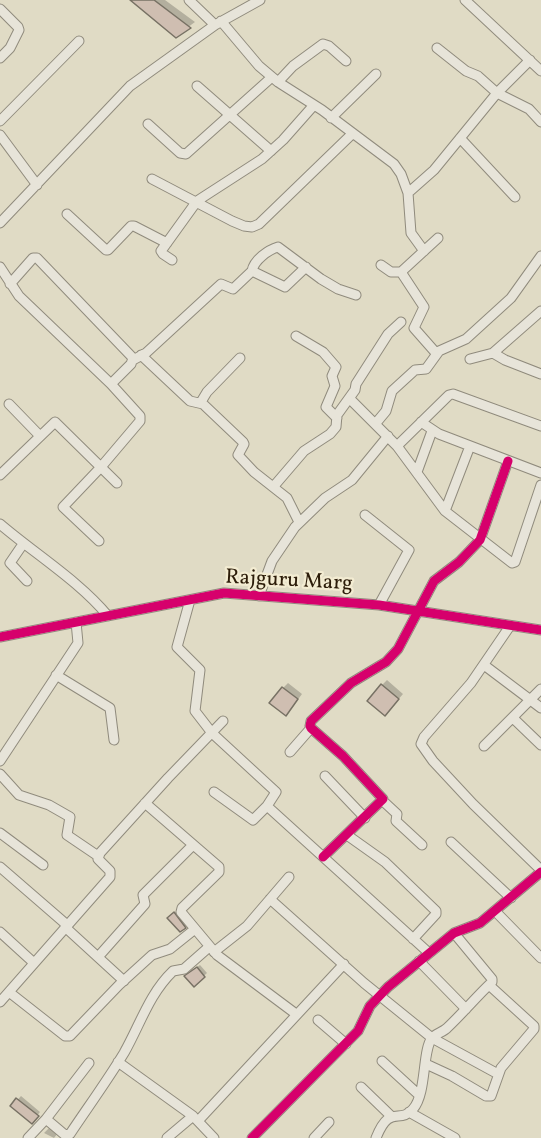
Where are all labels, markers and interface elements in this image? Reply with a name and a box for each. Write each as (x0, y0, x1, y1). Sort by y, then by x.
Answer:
street label: Rajguru Marg (225, 566, 353, 598)

